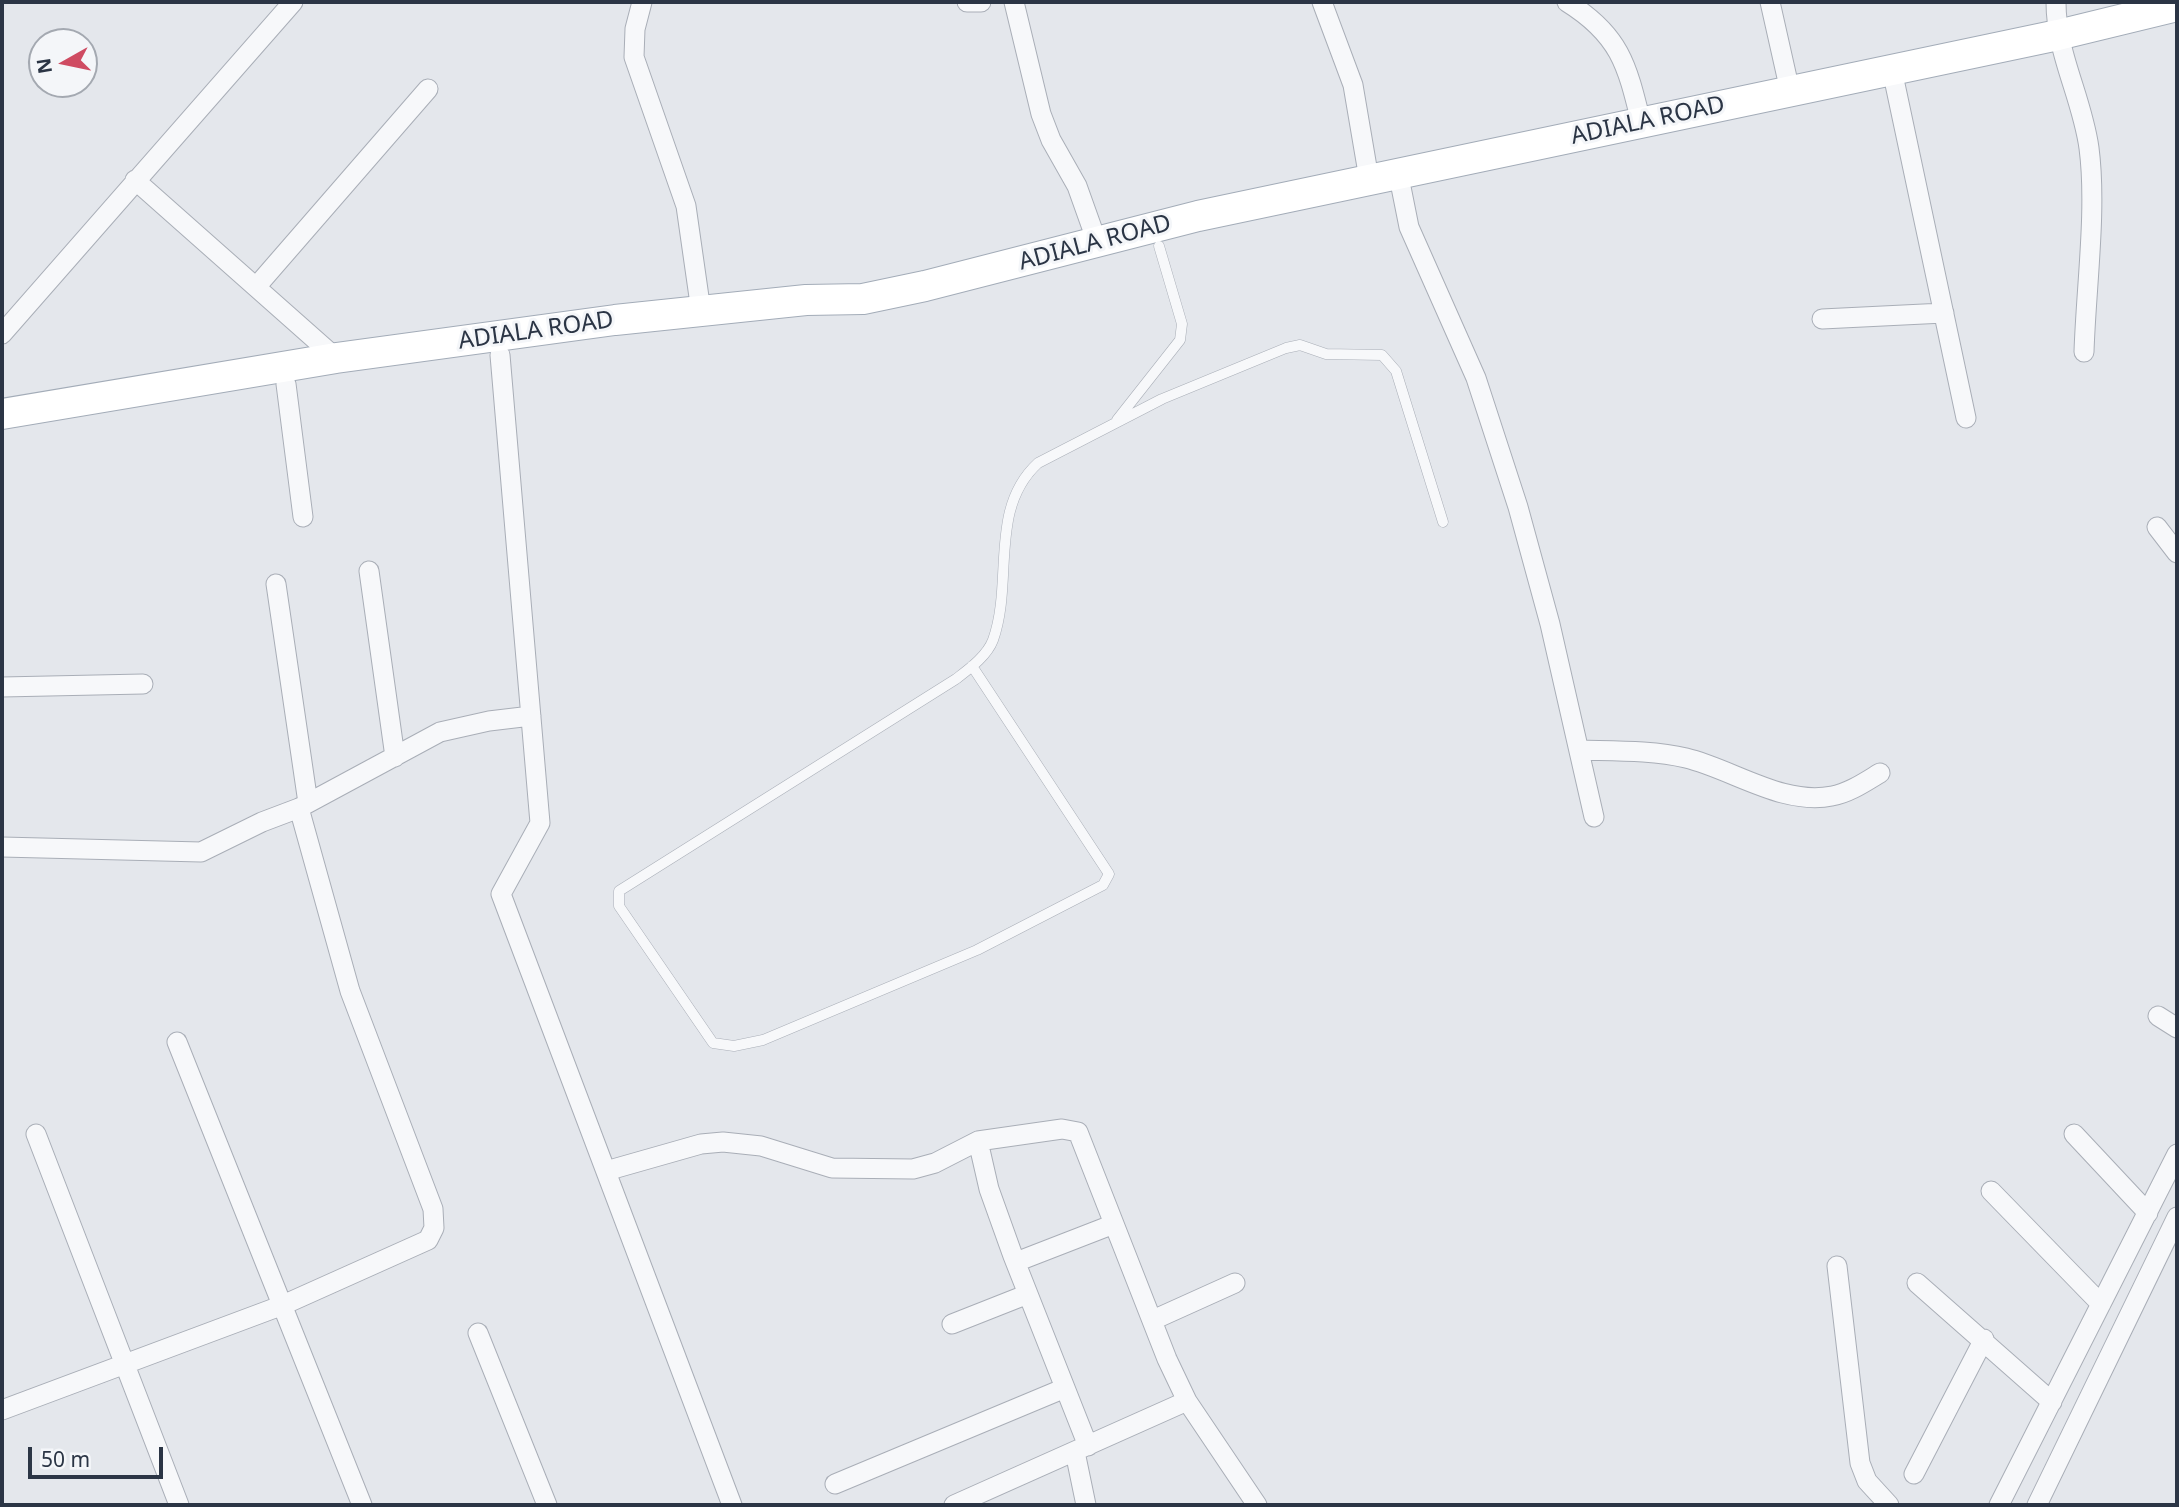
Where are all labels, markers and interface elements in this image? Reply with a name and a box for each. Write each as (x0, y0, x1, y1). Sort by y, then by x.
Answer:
north arrow (28, 28, 98, 98)
text: N (30, 56, 58, 76)
street label: ADIALA ROAD (1568, 91, 1728, 151)
street label: ADIALA ROAD (1016, 209, 1174, 277)
street label: ADIALA ROAD (456, 306, 616, 356)
scale bar (32, 1434, 166, 1478)
text: 50 m (41, 1445, 90, 1473)

